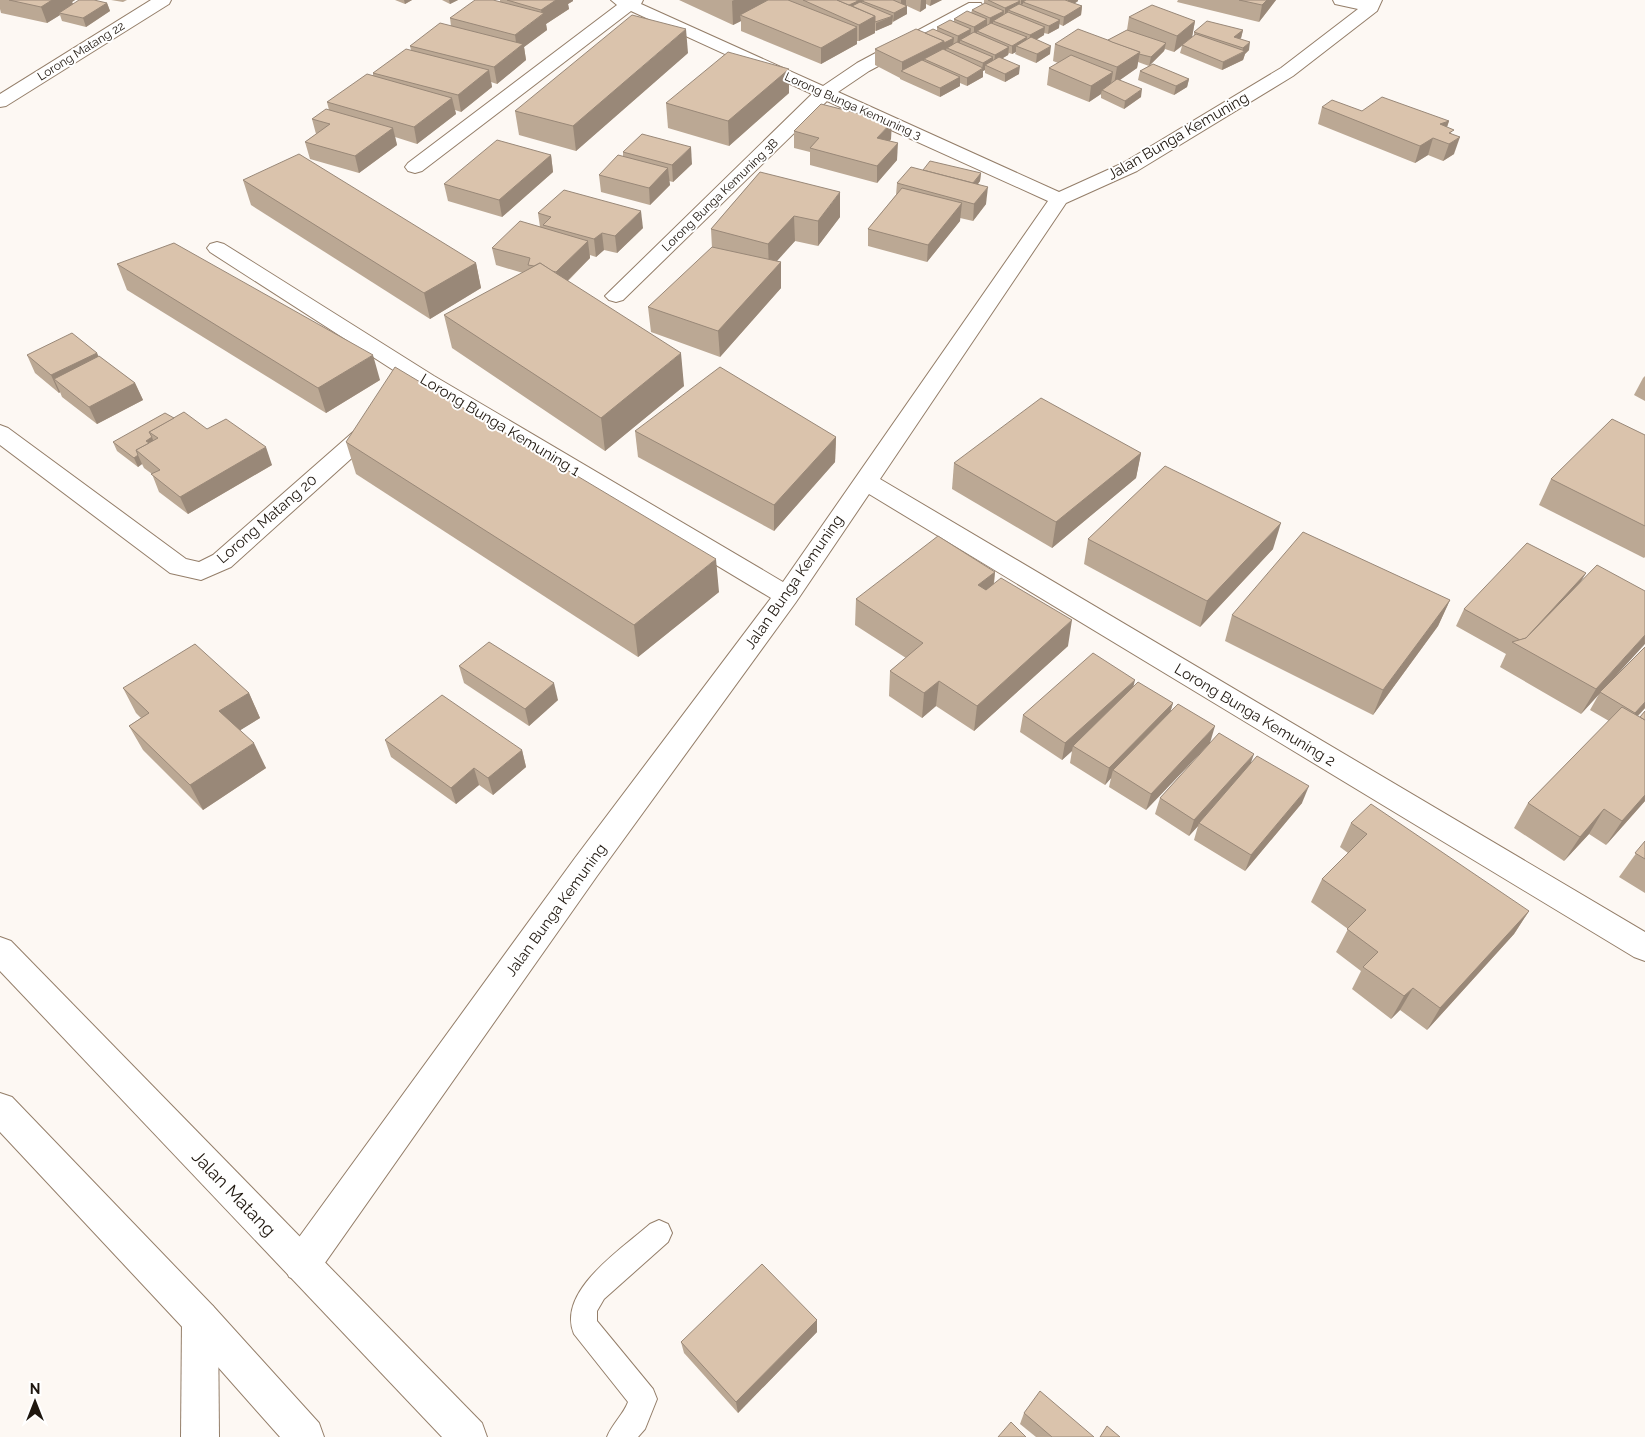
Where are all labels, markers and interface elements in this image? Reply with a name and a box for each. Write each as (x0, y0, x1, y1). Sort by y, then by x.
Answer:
street label: Lorong Matang 22 (35, 19, 127, 83)
street label: Lorong Bunga Kemuning 3 (783, 70, 923, 142)
street label: Jalan Bunga Kemuning (1104, 88, 1252, 184)
street label: Lorong Bunga Kemuning 3B (659, 136, 781, 254)
street label: Lorong Bunga Kemuning 1 (417, 370, 584, 480)
street label: Lorong Matang 20 (213, 471, 321, 567)
street label: Jalan Bunga Kemuning (741, 511, 847, 653)
street label: Lorong Bunga Kemuning 2 (1171, 660, 1339, 770)
street label: Jalan Bunga Kemuning (502, 840, 610, 980)
street label: Jalan Matang (188, 1146, 280, 1240)
north arrow (10, 1377, 60, 1427)
text: N (30, 1381, 40, 1397)

